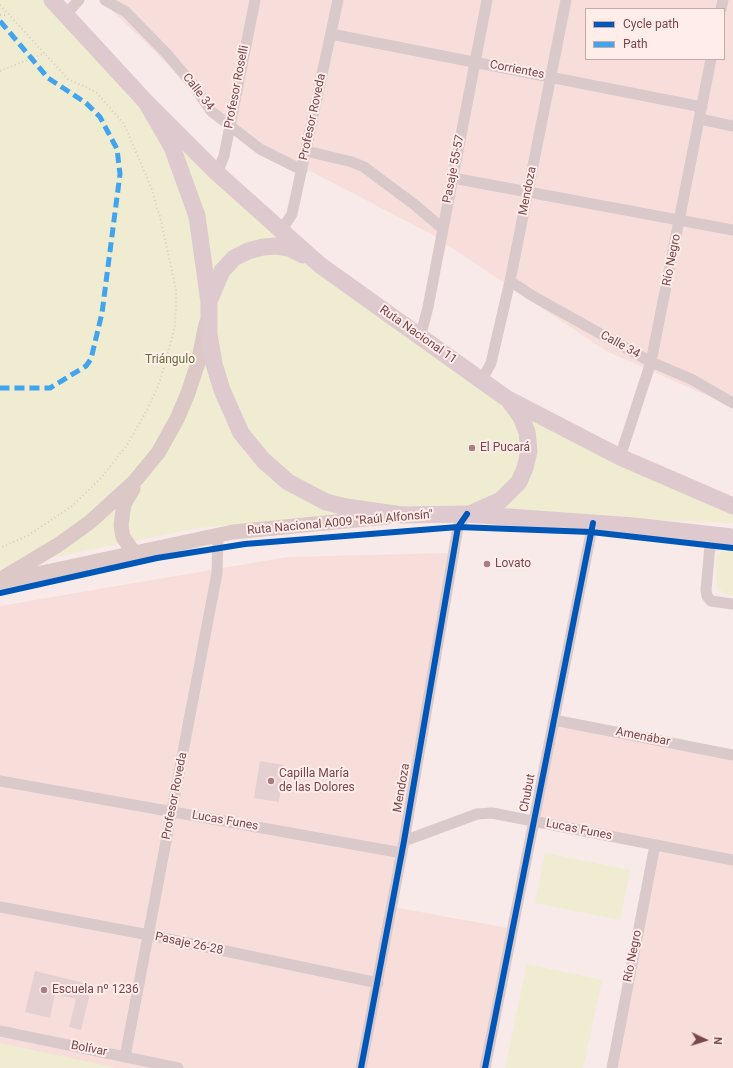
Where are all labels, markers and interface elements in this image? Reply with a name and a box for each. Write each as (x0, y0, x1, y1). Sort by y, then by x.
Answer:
legend (585, 8, 725, 60)
text: Cycle path (623, 17, 679, 31)
text: Path (623, 37, 648, 51)
street label: Profesor Roselli (222, 44, 252, 130)
street label: Corrientes (489, 58, 545, 82)
street label: Calle 34 (179, 71, 217, 113)
street label: Profesor Roveda (297, 72, 329, 162)
street label: Pasaje 55-57 (440, 134, 468, 204)
street label: Mendoza (516, 165, 540, 217)
street label: Río Negro (660, 233, 684, 287)
street label: Ruta Nacional 11 (377, 303, 459, 367)
street label: Calle 34 (598, 328, 642, 362)
park label: Triángulo (145, 353, 195, 367)
place label: El Pucará (480, 441, 530, 455)
marker: El Pucará (467, 443, 477, 453)
street label: Ruta Nacional A009 "Raúl Alfonsín" (247, 508, 433, 538)
place label: Lovato (495, 557, 531, 571)
marker: Lovato (482, 559, 492, 569)
street label: Amenábar (615, 725, 671, 749)
street label: Profesor Roveda (160, 751, 190, 841)
street label: Mendoza (391, 762, 413, 814)
place label: Capilla María de las Dolores (279, 767, 355, 795)
street label: Chubut (517, 773, 539, 813)
marker: Capilla María de las Dolores (266, 776, 276, 786)
street label: Lucas Funes (191, 808, 259, 834)
street label: Lucas Funes (545, 817, 613, 843)
street label: Río Negro (621, 929, 645, 983)
street label: Pasaje 26-28 (154, 930, 224, 958)
place label: Escuela nº 1236 (52, 983, 139, 997)
marker: Escuela nº 1236 (39, 985, 49, 995)
north arrow (685, 1020, 725, 1060)
text: N (711, 1037, 724, 1045)
street label: Bolívar (70, 1038, 108, 1060)

